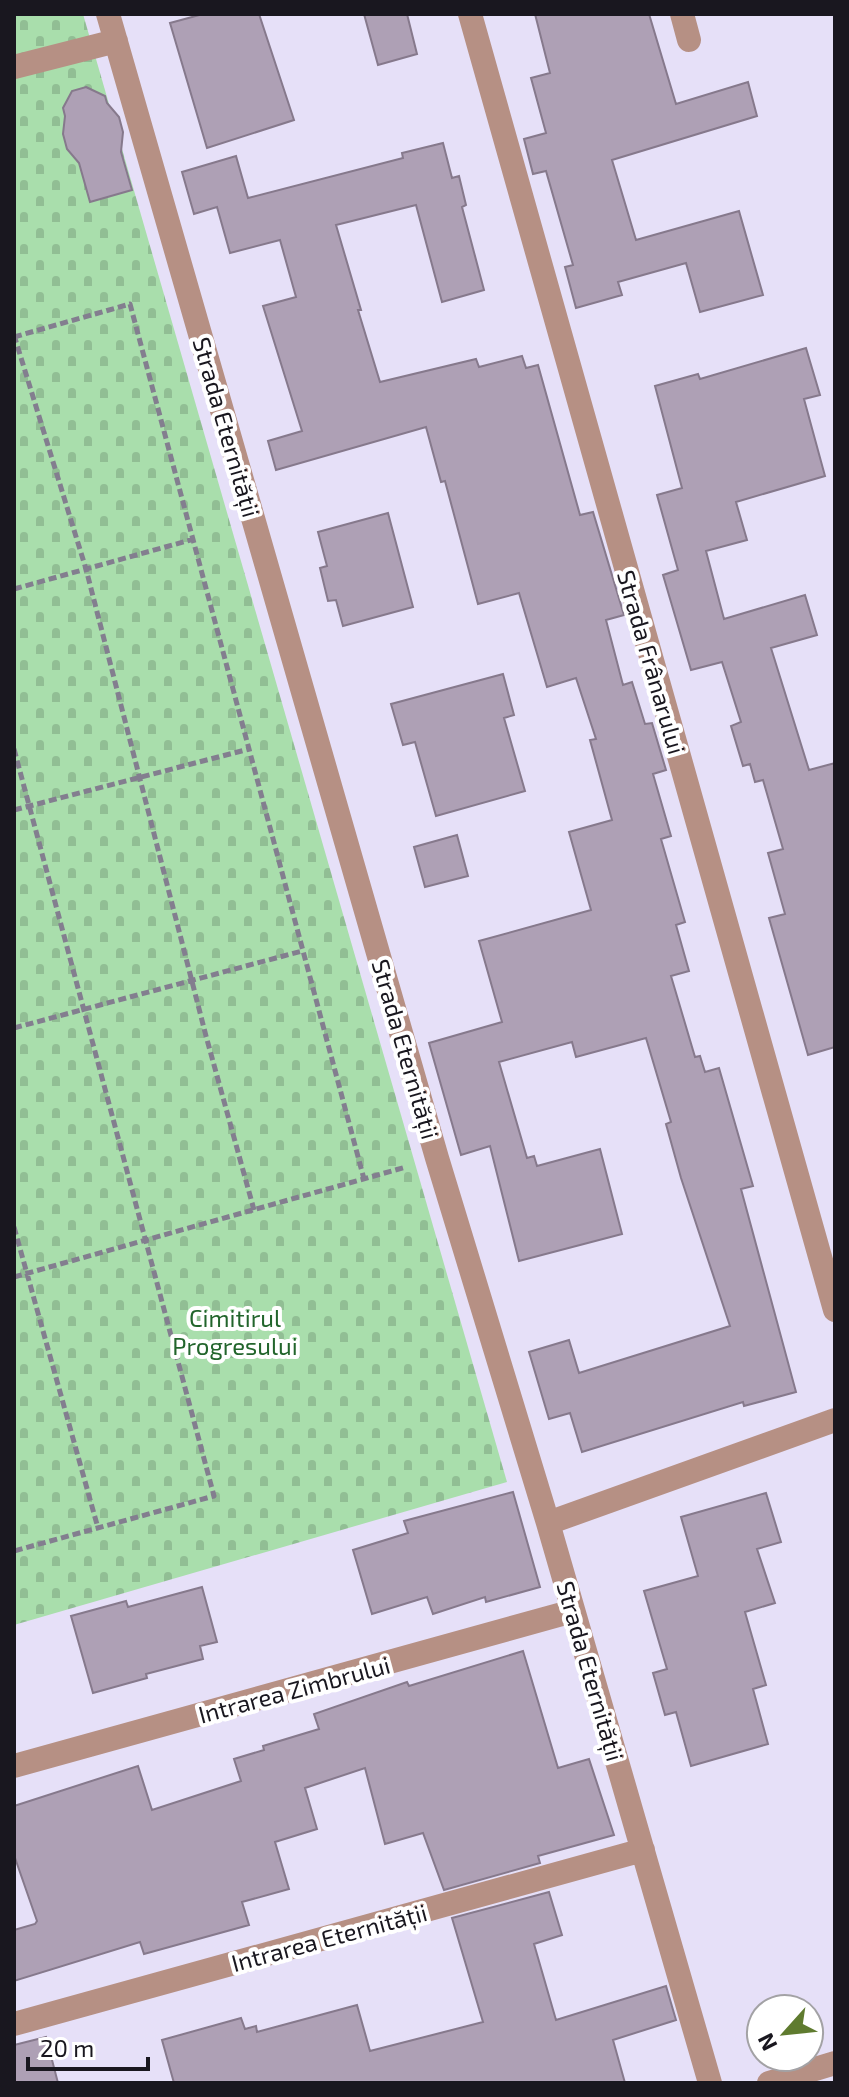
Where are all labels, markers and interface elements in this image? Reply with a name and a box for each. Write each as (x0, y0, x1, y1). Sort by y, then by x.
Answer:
street label: Strada Eternității (186, 334, 267, 521)
street label: Strada Frânarului (612, 567, 692, 757)
street label: Strada Eternității (365, 956, 446, 1143)
park label: Cimitirul Progresului (172, 1303, 298, 1360)
street label: Strada Eternității (550, 1578, 631, 1765)
street label: Intrarea Zimbrului (195, 1649, 393, 1729)
street label: Intrarea Eternității (228, 1897, 430, 1979)
north arrow (745, 1993, 825, 2073)
scale bar (28, 2021, 148, 2071)
text: N (751, 2030, 781, 2056)
text: 20 m (40, 2033, 94, 2062)

